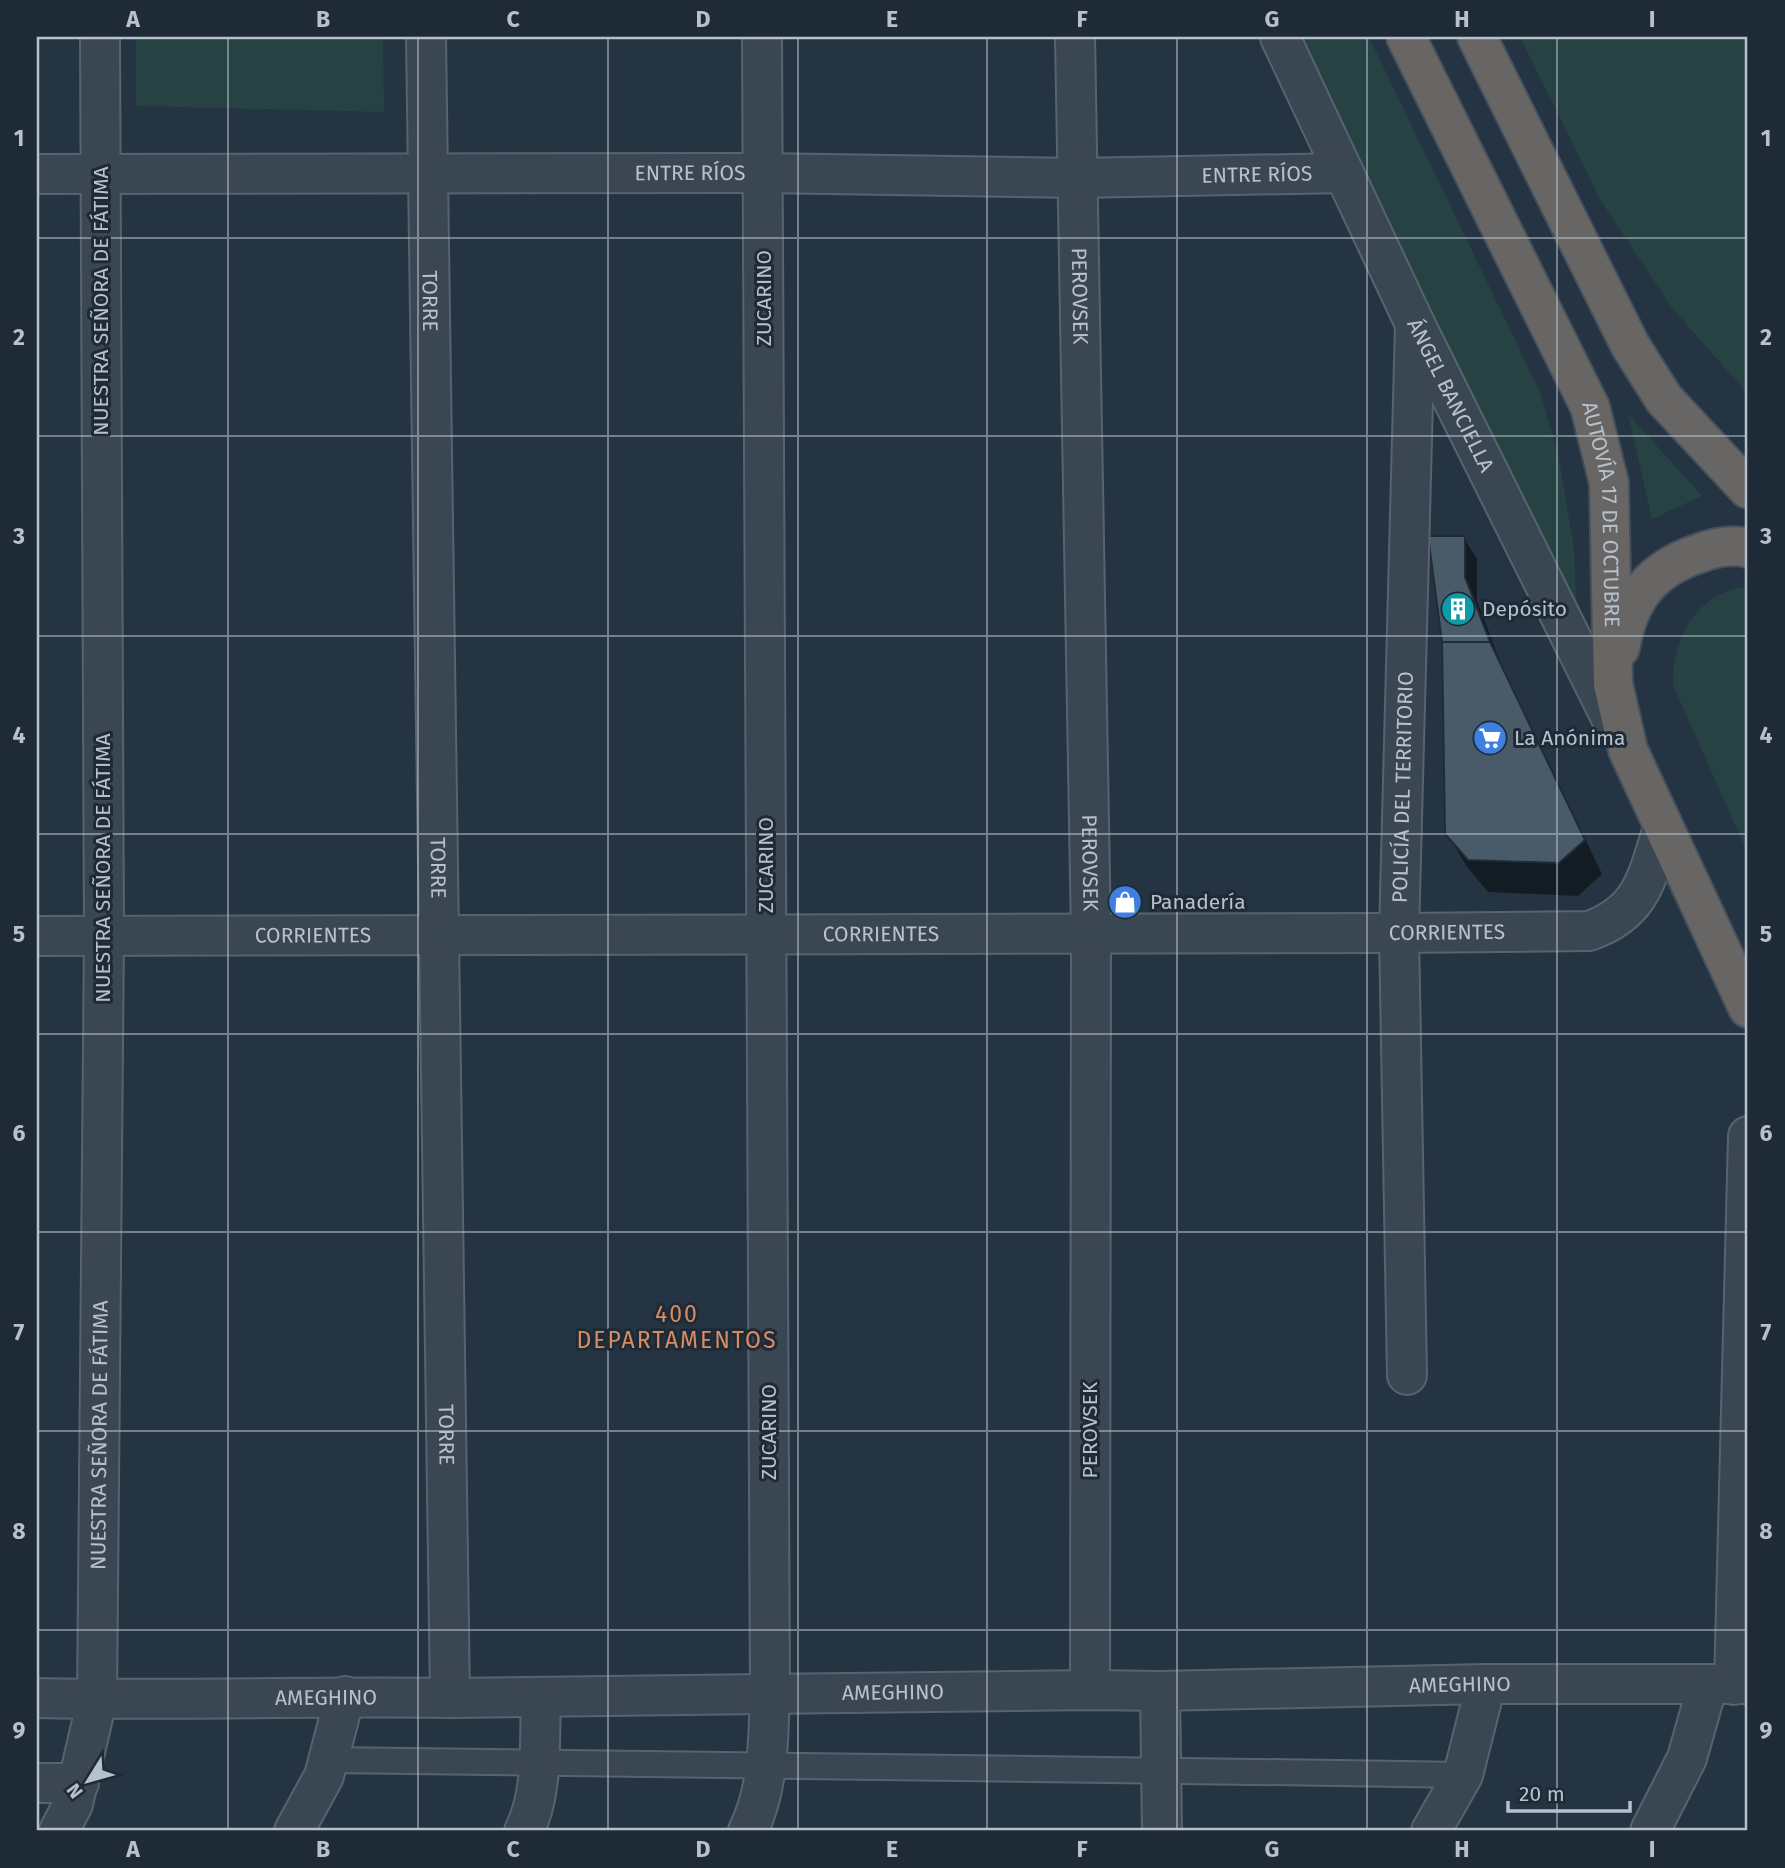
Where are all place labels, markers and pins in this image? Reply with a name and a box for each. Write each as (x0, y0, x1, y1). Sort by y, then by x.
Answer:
building icon: Depósito (1439, 590, 1477, 628)
place label: Depósito (1482, 596, 1567, 622)
supermarket icon: La Anónima (1471, 719, 1509, 757)
place label: La Anónima (1514, 725, 1626, 751)
shop icon: Panadería (1106, 883, 1144, 921)
place label: Panadería (1150, 889, 1246, 915)

